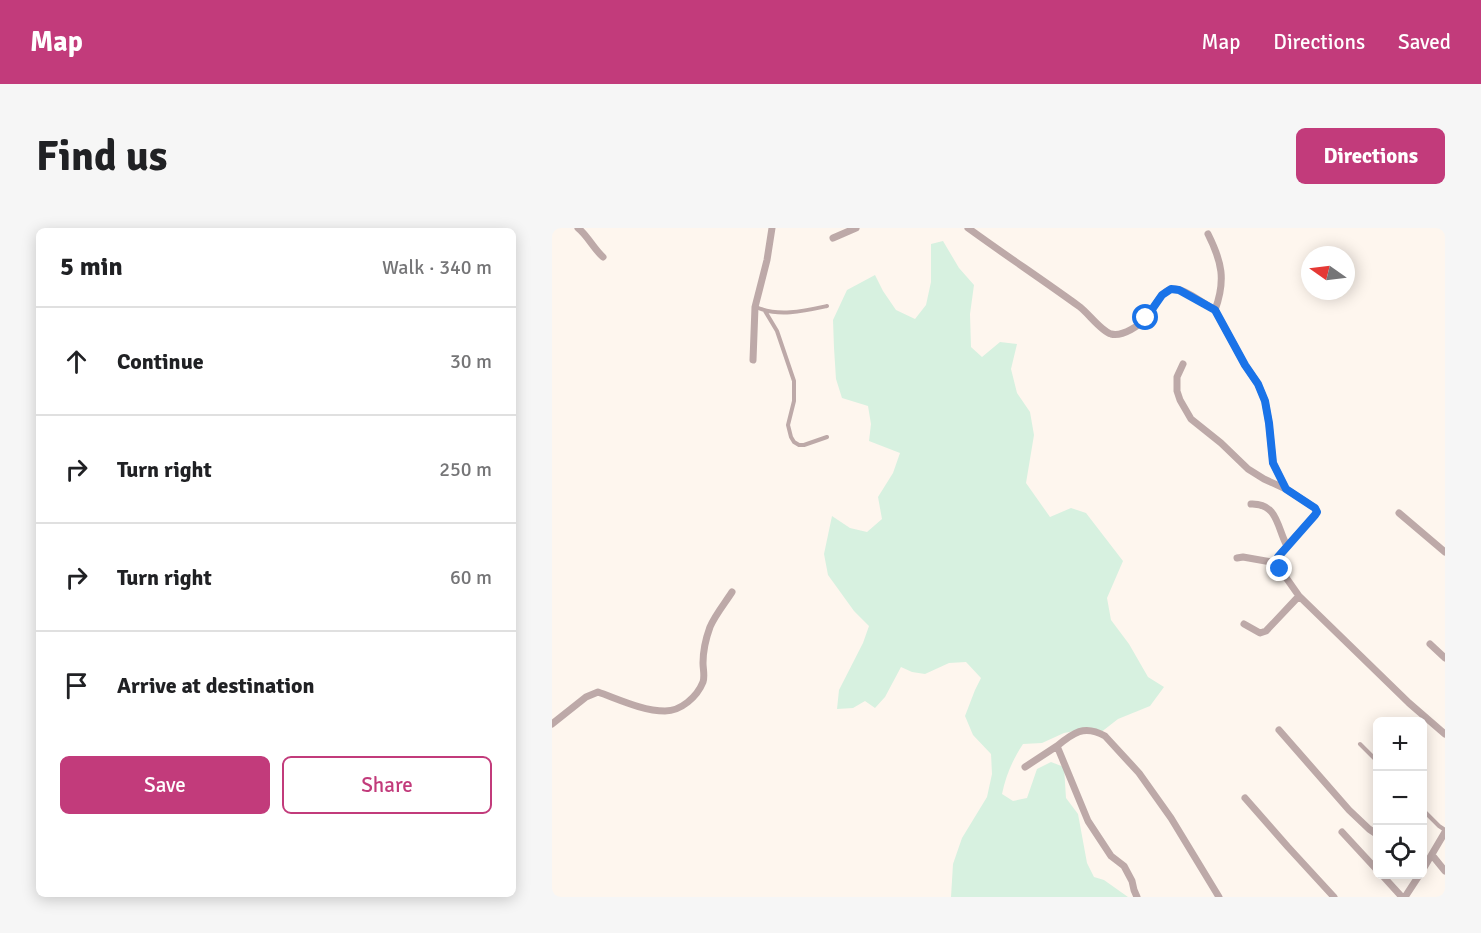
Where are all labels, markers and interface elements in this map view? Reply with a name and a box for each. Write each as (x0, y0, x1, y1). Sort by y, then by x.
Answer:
text: Map (30, 25, 83, 59)
text: Map (1202, 29, 1240, 55)
text: Directions (1273, 29, 1365, 55)
text: Saved (1398, 29, 1451, 55)
button: Directions (1296, 128, 1445, 184)
text: Find us (36, 131, 167, 182)
north arrow (1301, 246, 1355, 300)
text: 5 min (60, 251, 123, 283)
text: Walk · 340 m (382, 255, 492, 280)
route start (1132, 304, 1158, 330)
icon: ahead (60, 345, 93, 378)
text: Continue (117, 348, 204, 375)
text: 30 m (450, 349, 492, 374)
icon: right (60, 453, 93, 486)
text: Turn right (117, 456, 212, 483)
text: 250 m (439, 457, 492, 482)
route end (1266, 555, 1292, 581)
icon: right (60, 561, 93, 594)
text: Turn right (117, 564, 212, 591)
text: 60 m (450, 565, 492, 590)
icon: arrive (60, 669, 93, 702)
text: Arrive at destination (117, 672, 314, 699)
map controls (1373, 717, 1427, 879)
button: + (1373, 717, 1427, 771)
button: Save (60, 756, 270, 814)
button: Share (282, 756, 492, 814)
button: − (1373, 771, 1427, 825)
button: locate (1373, 825, 1427, 879)

